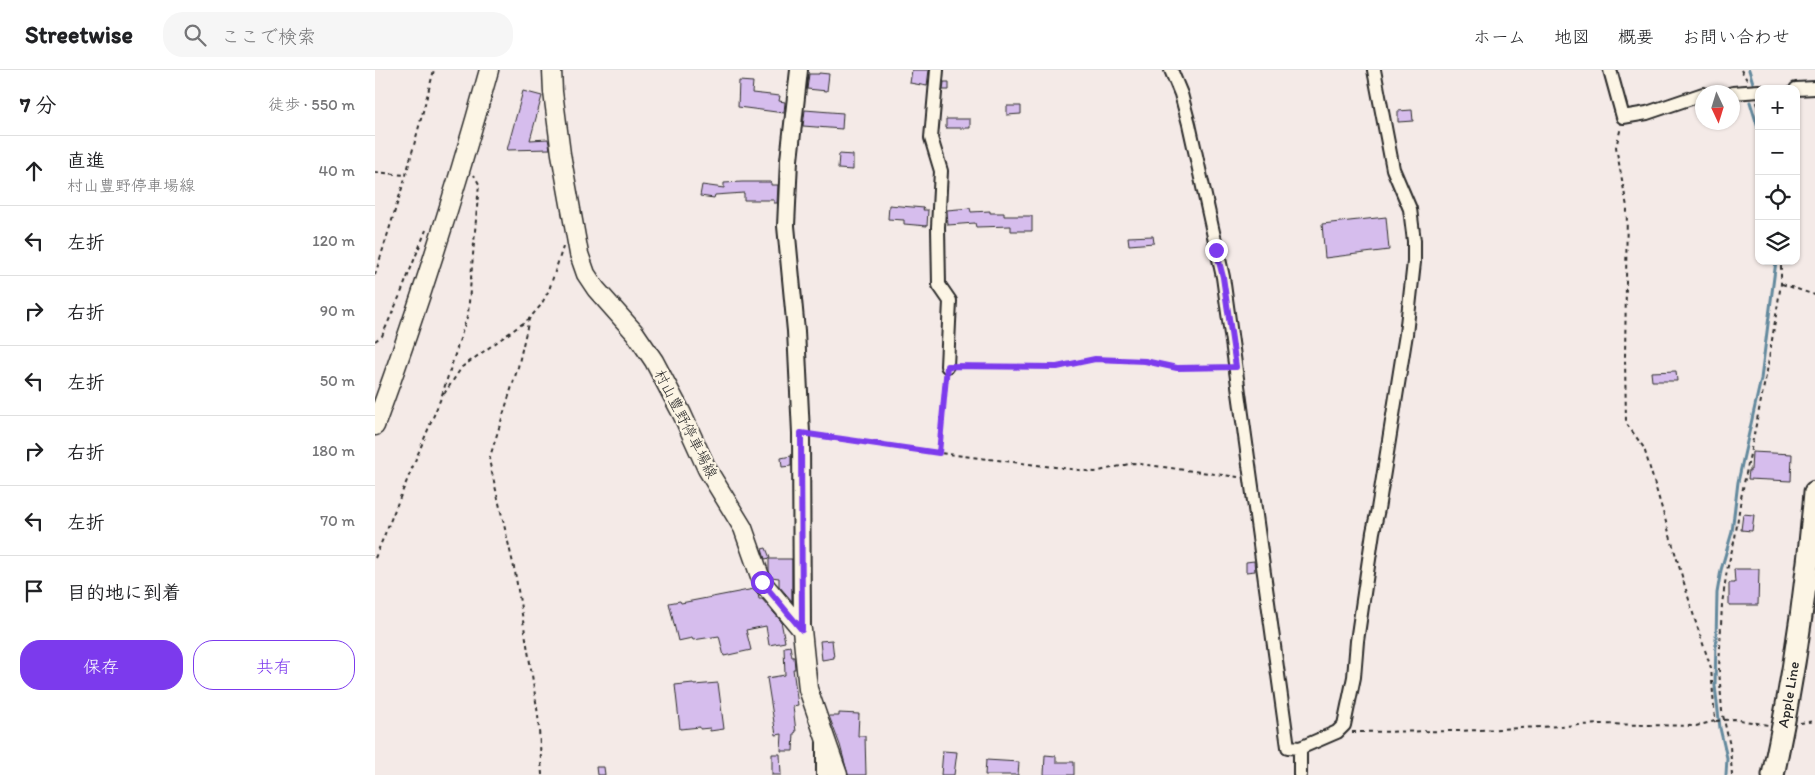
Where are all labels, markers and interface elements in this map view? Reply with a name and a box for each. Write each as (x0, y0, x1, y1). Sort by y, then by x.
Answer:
search box (163, 12, 513, 57)
text: Streetwise (25, 20, 133, 49)
icon: search (181, 21, 209, 49)
text: ここで検索 (221, 25, 316, 48)
text: ホーム (1473, 26, 1526, 48)
text: 地図 (1554, 26, 1590, 48)
text: 概要 (1618, 26, 1654, 48)
text: お問い合わせ (1682, 26, 1790, 48)
north arrow (1695, 85, 1740, 130)
map controls (1755, 85, 1800, 265)
button: + (1755, 85, 1800, 130)
text: 7 分 (20, 92, 56, 117)
text: 徒歩 · 550 m (268, 95, 355, 114)
button: − (1755, 130, 1800, 175)
text: 直進 (67, 149, 105, 172)
icon: ahead (20, 157, 48, 185)
text: 40 m (318, 161, 355, 180)
button: locate (1755, 175, 1800, 220)
text: 村山豊野停車場線 (67, 176, 195, 195)
button: layers (1755, 220, 1800, 265)
icon: left (20, 227, 48, 255)
text: 左折 (67, 231, 105, 254)
text: 120 m (312, 231, 355, 250)
route end (1205, 239, 1228, 262)
icon: right (20, 297, 48, 325)
text: 右折 (67, 301, 105, 324)
text: 90 m (320, 301, 355, 320)
street label: 村山豊野停車場線 (651, 366, 721, 482)
icon: left (20, 367, 48, 395)
text: 左折 (67, 371, 105, 394)
text: 50 m (320, 371, 355, 390)
icon: right (20, 437, 48, 465)
text: 右折 (67, 441, 105, 464)
text: 180 m (312, 441, 355, 460)
icon: left (20, 507, 48, 535)
text: 左折 (67, 511, 105, 534)
text: 70 m (320, 511, 355, 530)
route start (751, 571, 774, 594)
icon: arrive (20, 577, 48, 605)
text: 目的地に到着 (67, 581, 181, 604)
button: 保存 (20, 640, 183, 690)
button: 共有 (193, 640, 355, 690)
street label: Apple Line (1774, 660, 1803, 729)

